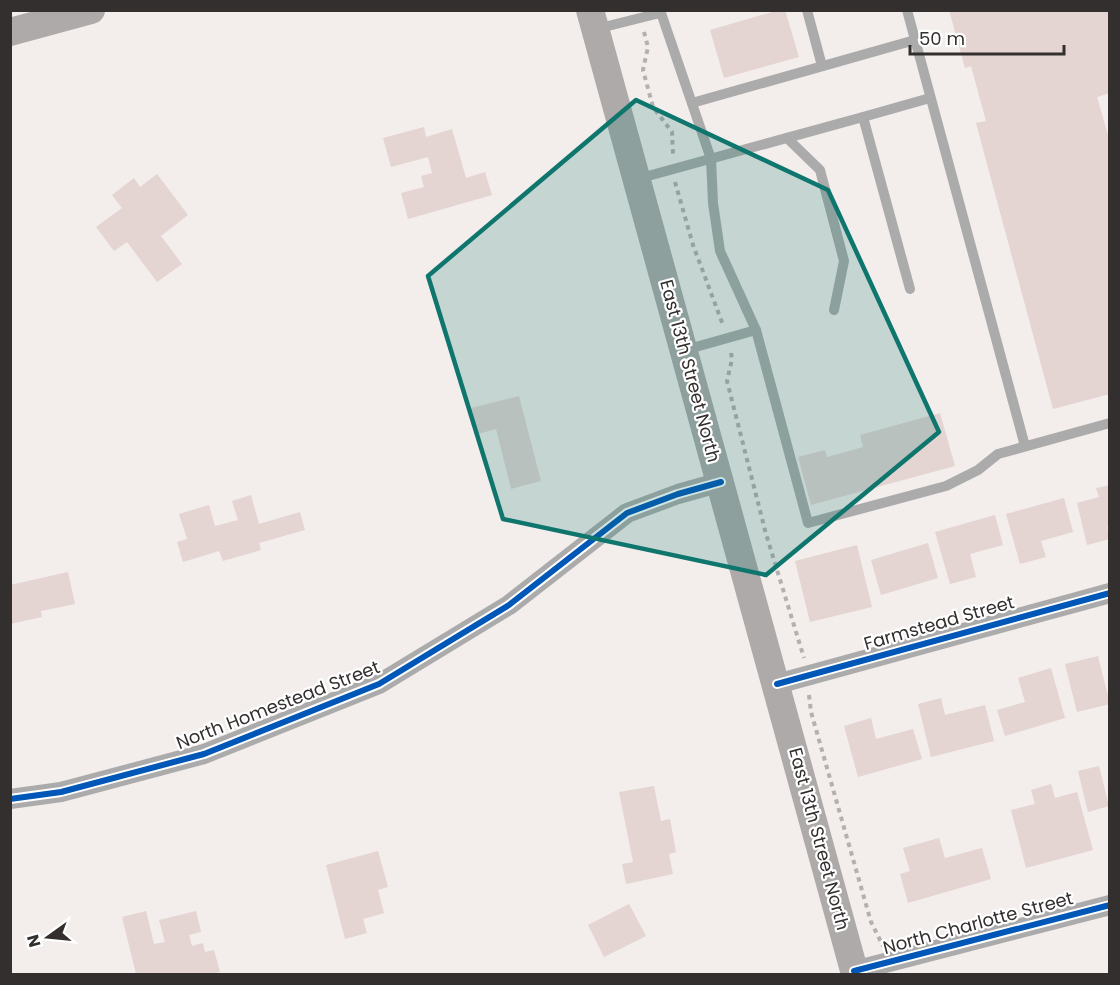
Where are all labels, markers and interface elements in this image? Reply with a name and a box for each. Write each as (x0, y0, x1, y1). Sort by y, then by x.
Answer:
scale bar (910, 18, 1064, 56)
text: 50 m (919, 26, 965, 51)
street label: East 13th Street North (654, 277, 727, 465)
street label: Farmstead Street (861, 589, 1017, 656)
street label: North Homestead Street (172, 654, 383, 755)
street label: East 13th Street North (783, 745, 856, 933)
street label: North Charlotte Street (880, 885, 1076, 960)
north arrow (18, 907, 78, 967)
text: N (21, 932, 47, 950)

